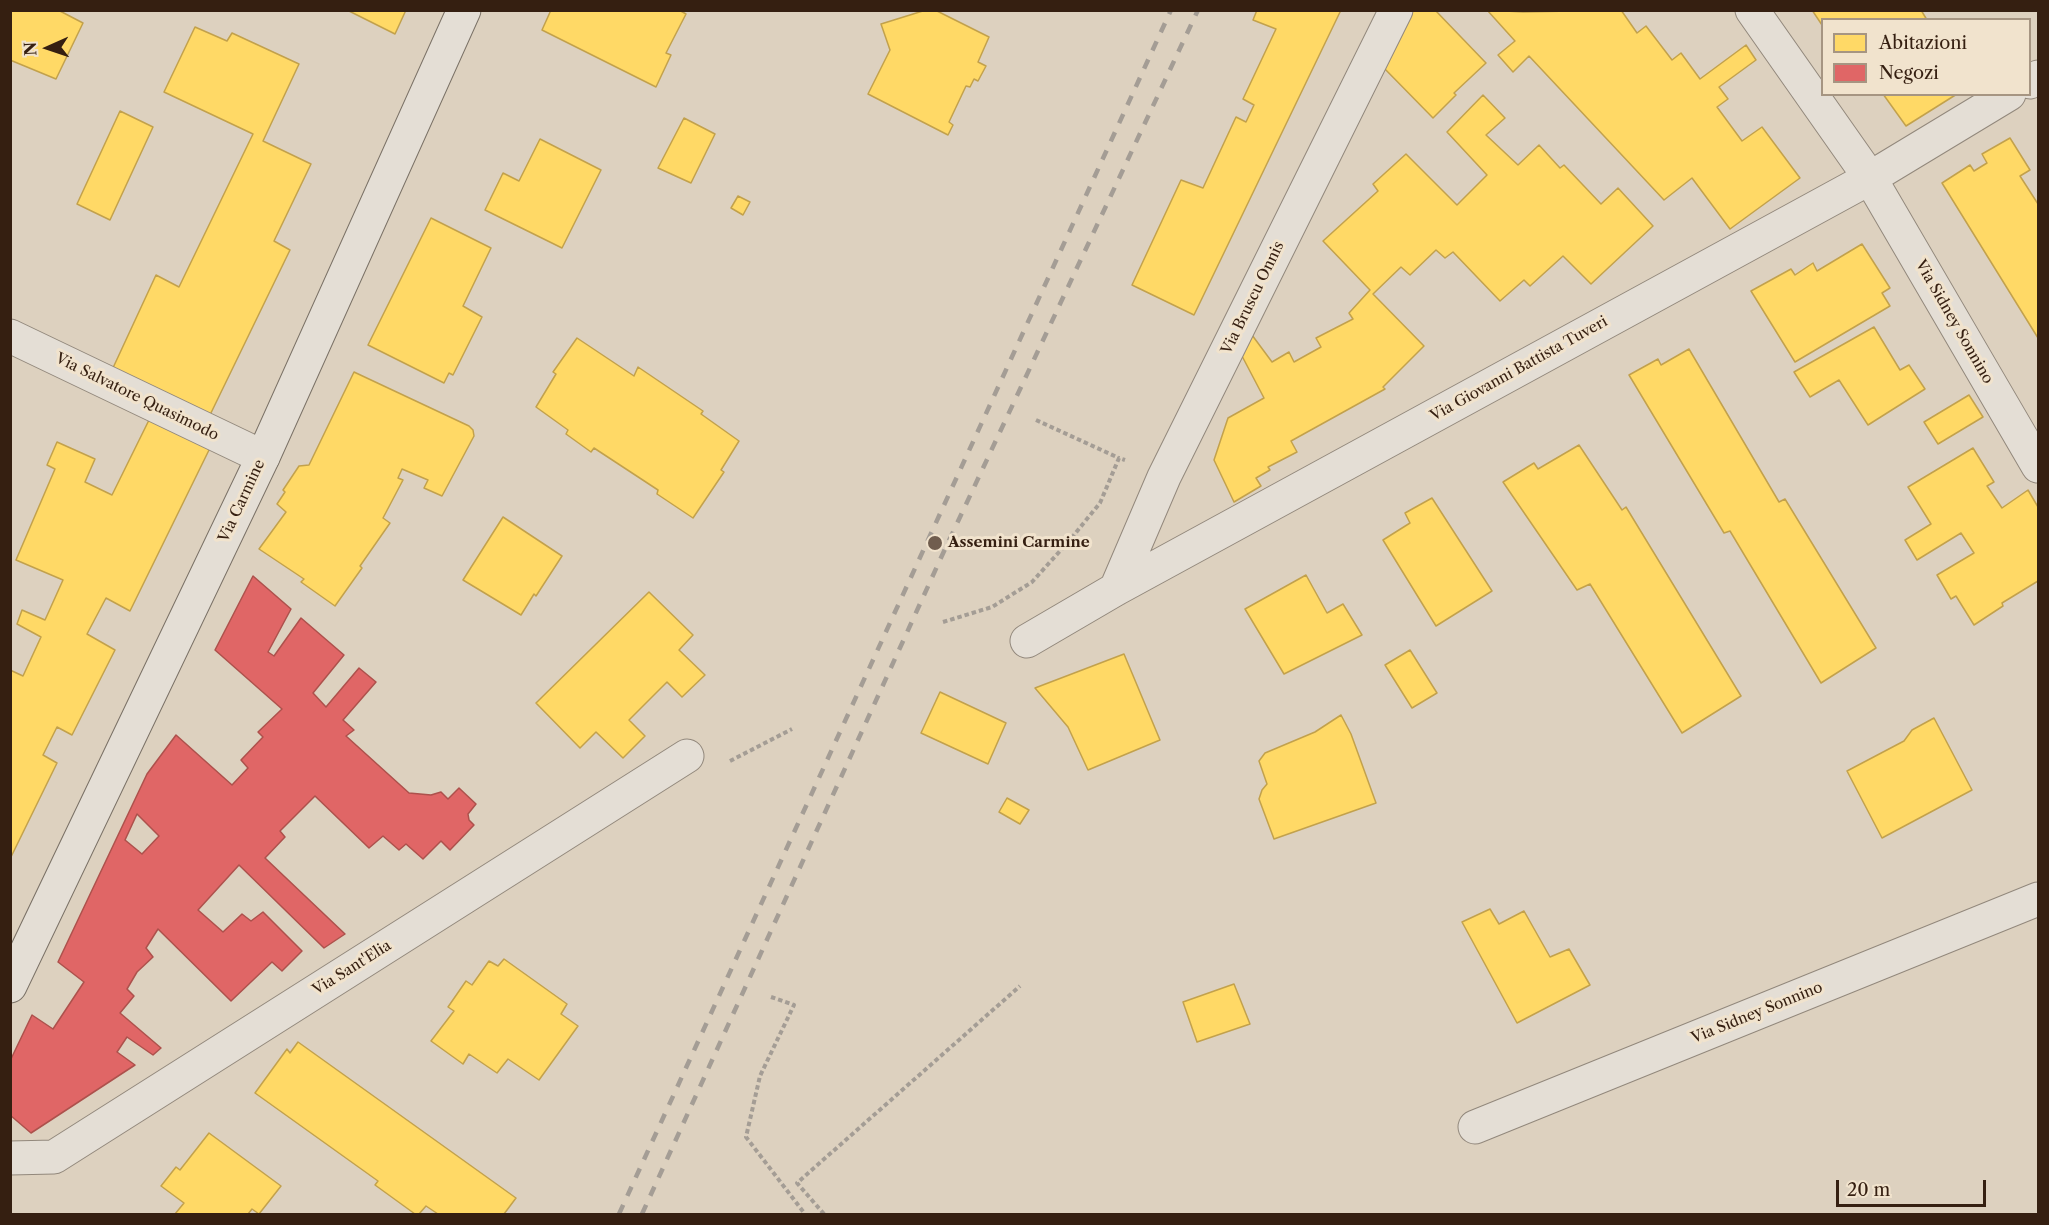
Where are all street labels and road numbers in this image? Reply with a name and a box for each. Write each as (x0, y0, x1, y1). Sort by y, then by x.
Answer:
street label: Via Bruscu Onnis (1218, 239, 1288, 357)
street label: Via Sidney Sonnino (1911, 257, 1997, 387)
street label: Via Giovanni Battista Tuveri (1427, 313, 1611, 425)
street label: Via Salvatore Quasimodo (52, 350, 222, 444)
street label: Via Carmine (215, 457, 269, 545)
street label: Via Sant'Elia (309, 937, 395, 999)
street label: Via Sidney Sonnino (1689, 978, 1825, 1048)

